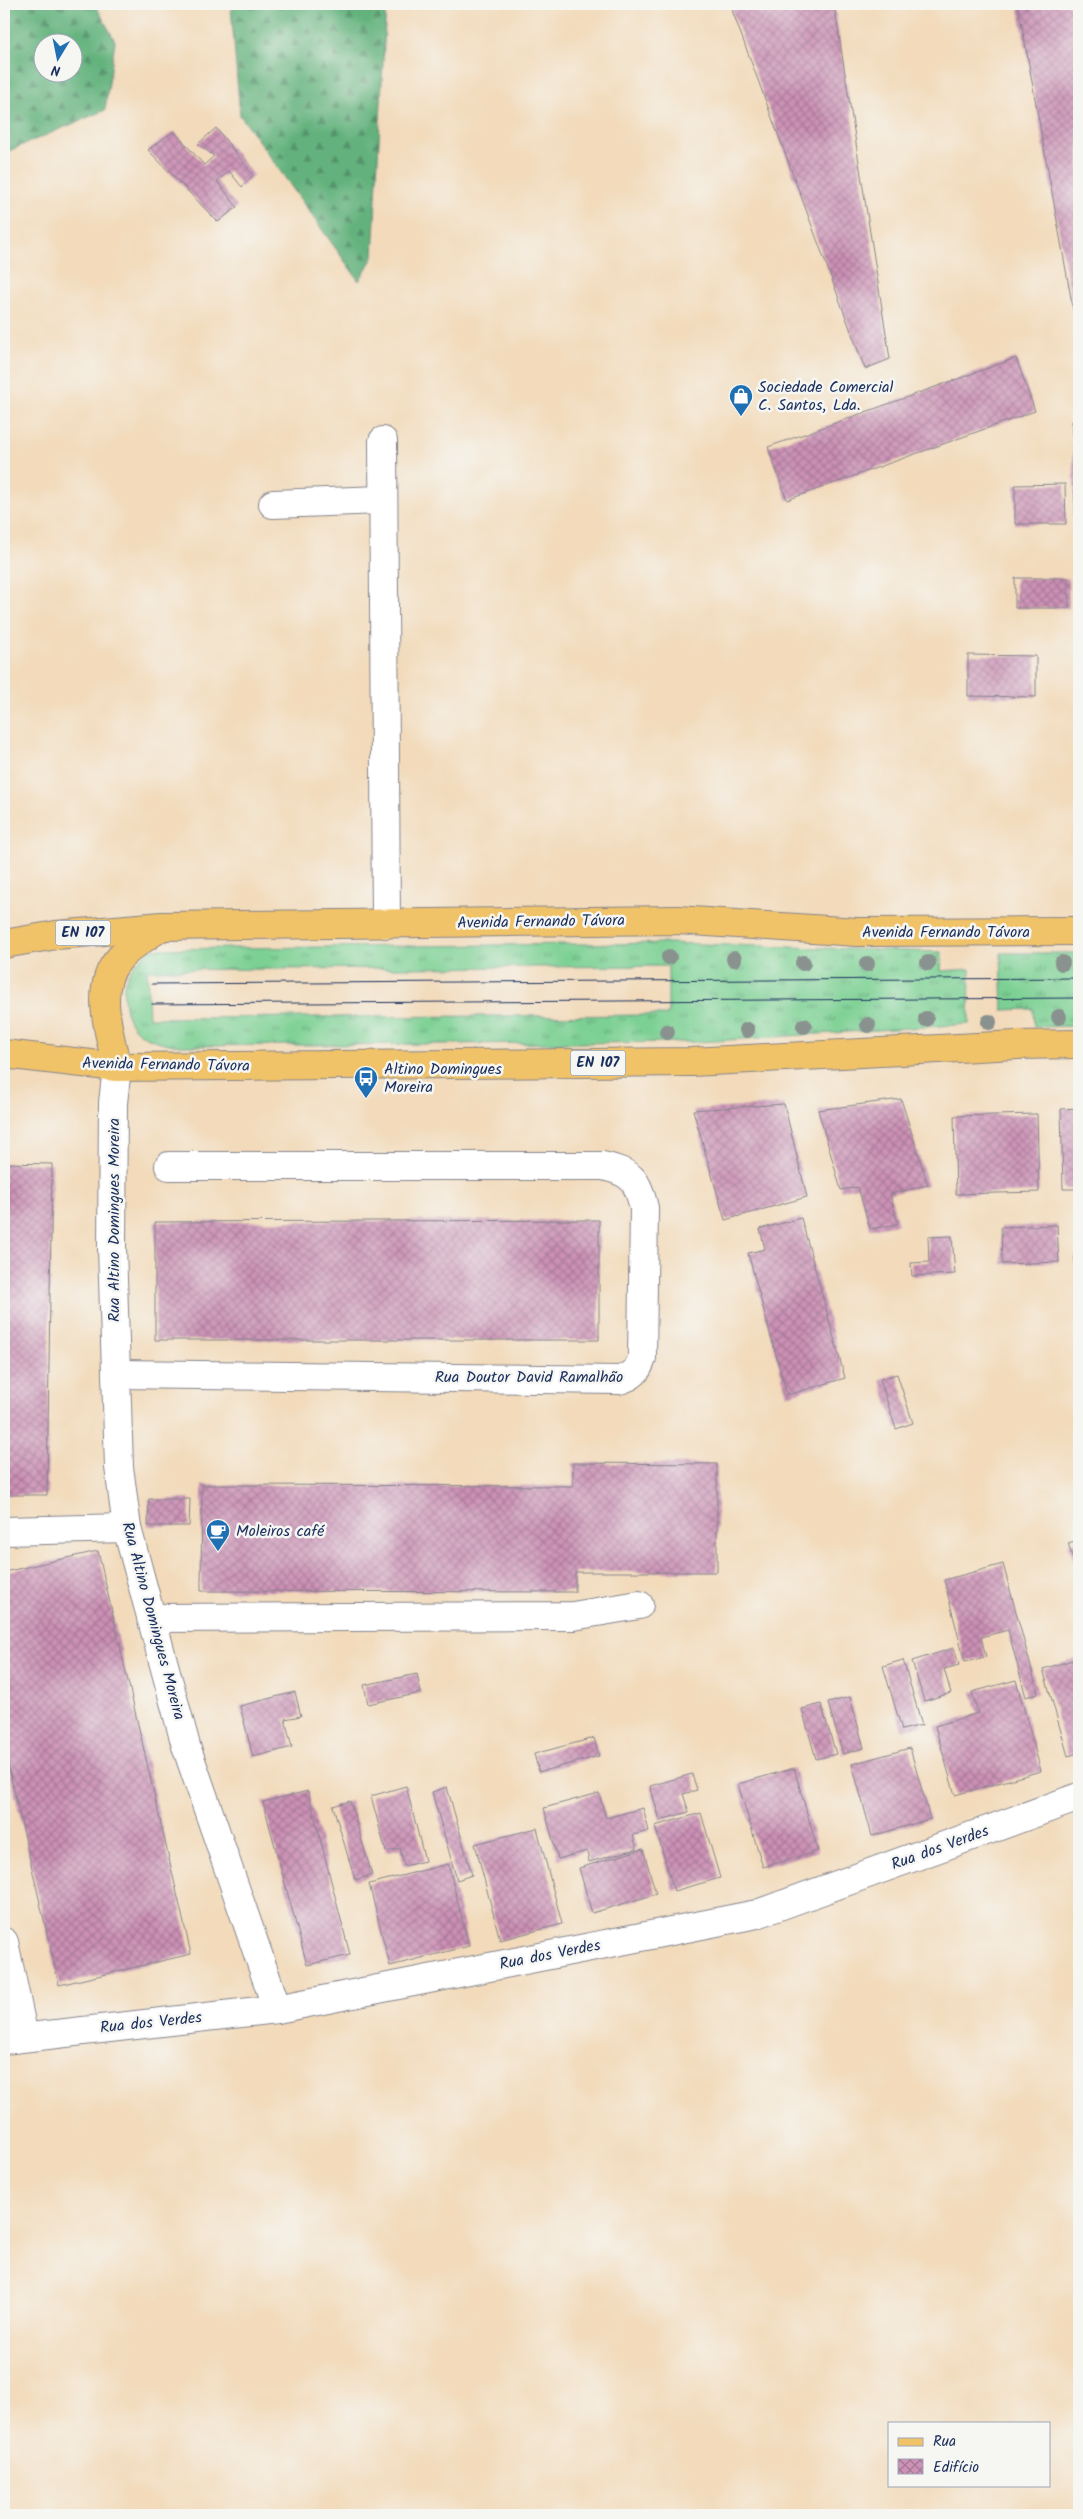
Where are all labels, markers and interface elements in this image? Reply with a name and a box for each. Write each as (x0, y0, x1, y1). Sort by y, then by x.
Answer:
north arrow (32, 32, 82, 82)
text: N (49, 58, 62, 81)
place label: Sociedade Comercial C. Santos, Lda. (758, 375, 893, 418)
shop icon: Sociedade Comercial C. Santos, Lda. (728, 383, 754, 417)
street label: Avenida Fernando Távora (457, 908, 625, 936)
road number: EN 107 (56, 920, 110, 946)
street label: Avenida Fernando Távora (862, 920, 1030, 945)
road number: EN 107 (570, 1050, 626, 1076)
street label: Avenida Fernando Távora (82, 1051, 250, 1079)
place label: Altino Domingues Moreira (384, 1057, 502, 1100)
bus stop icon: Altino Domingues Moreira (353, 1065, 379, 1099)
street label: Rua Altino Domingues Moreira (102, 1118, 127, 1322)
street label: Rua Doutor David Ramalhão (435, 1365, 623, 1390)
cafe icon: Moleiros café (205, 1518, 231, 1552)
street label: Rua Altino Domingues Moreira (115, 1519, 191, 1723)
place label: Moleiros café (236, 1519, 325, 1544)
street label: Rua dos Verdes (888, 1819, 993, 1877)
street label: Rua dos Verdes (497, 1933, 603, 1977)
street label: Rua dos Verdes (99, 2005, 203, 2041)
legend (888, 2422, 1050, 2486)
text: Rua (933, 2430, 956, 2454)
text: Edifício (933, 2456, 979, 2480)

